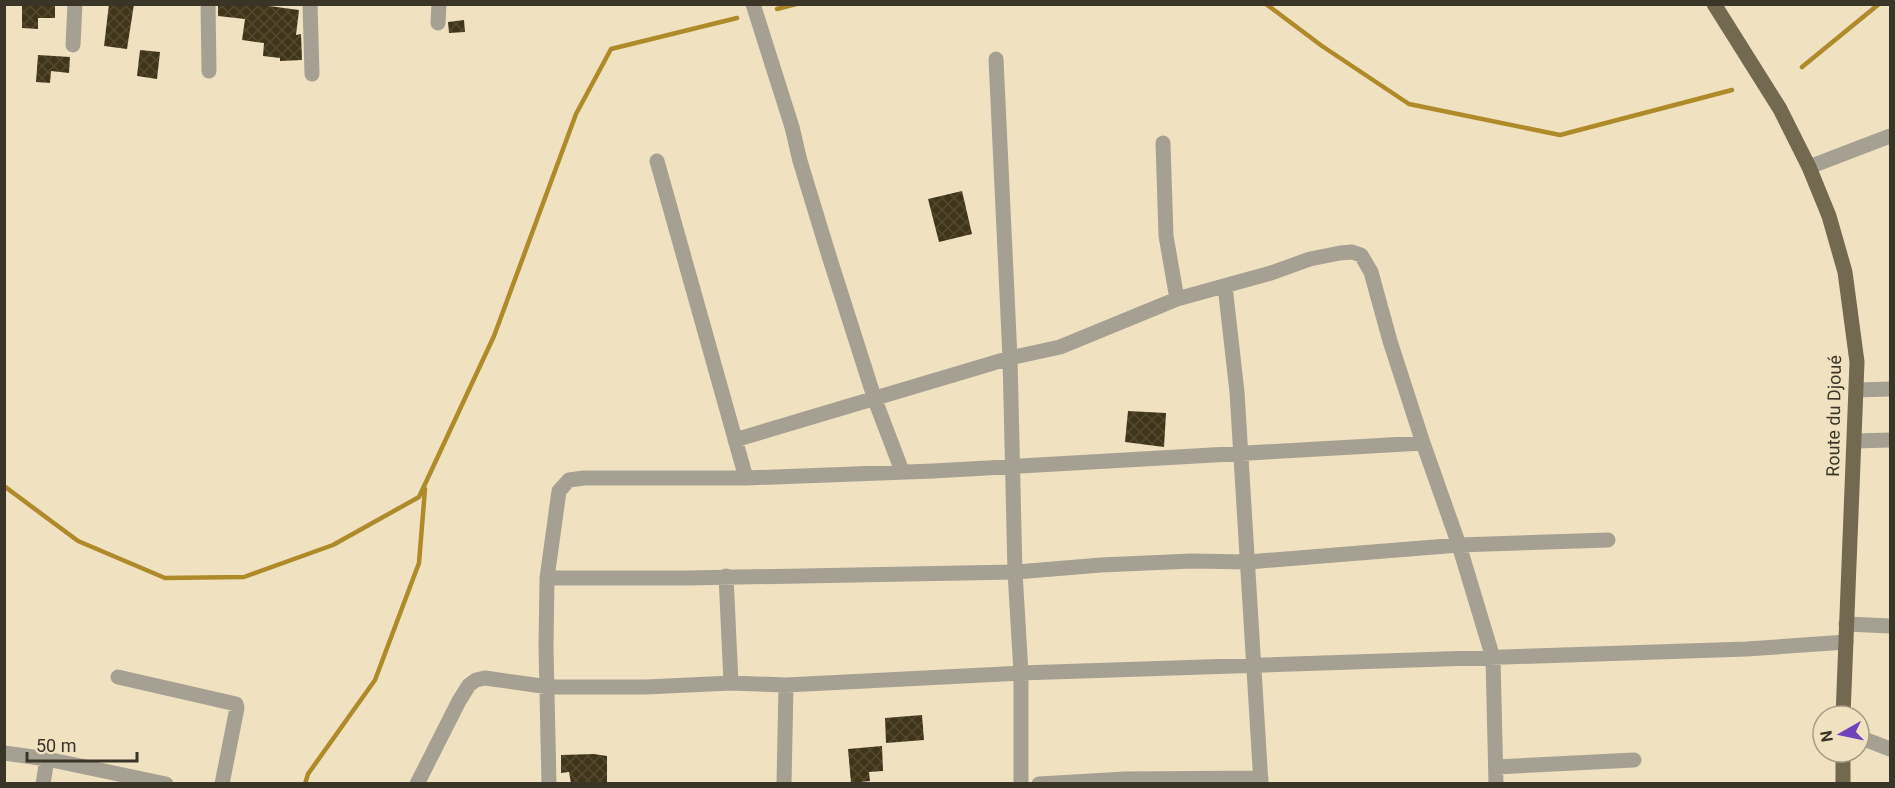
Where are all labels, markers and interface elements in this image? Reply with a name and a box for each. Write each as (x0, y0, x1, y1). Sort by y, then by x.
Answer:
street label: Route du Djoué (1822, 355, 1845, 477)
north arrow (1811, 704, 1871, 764)
scale bar (27, 725, 136, 763)
text: N (1816, 729, 1837, 743)
text: 50 m (36, 735, 76, 756)

